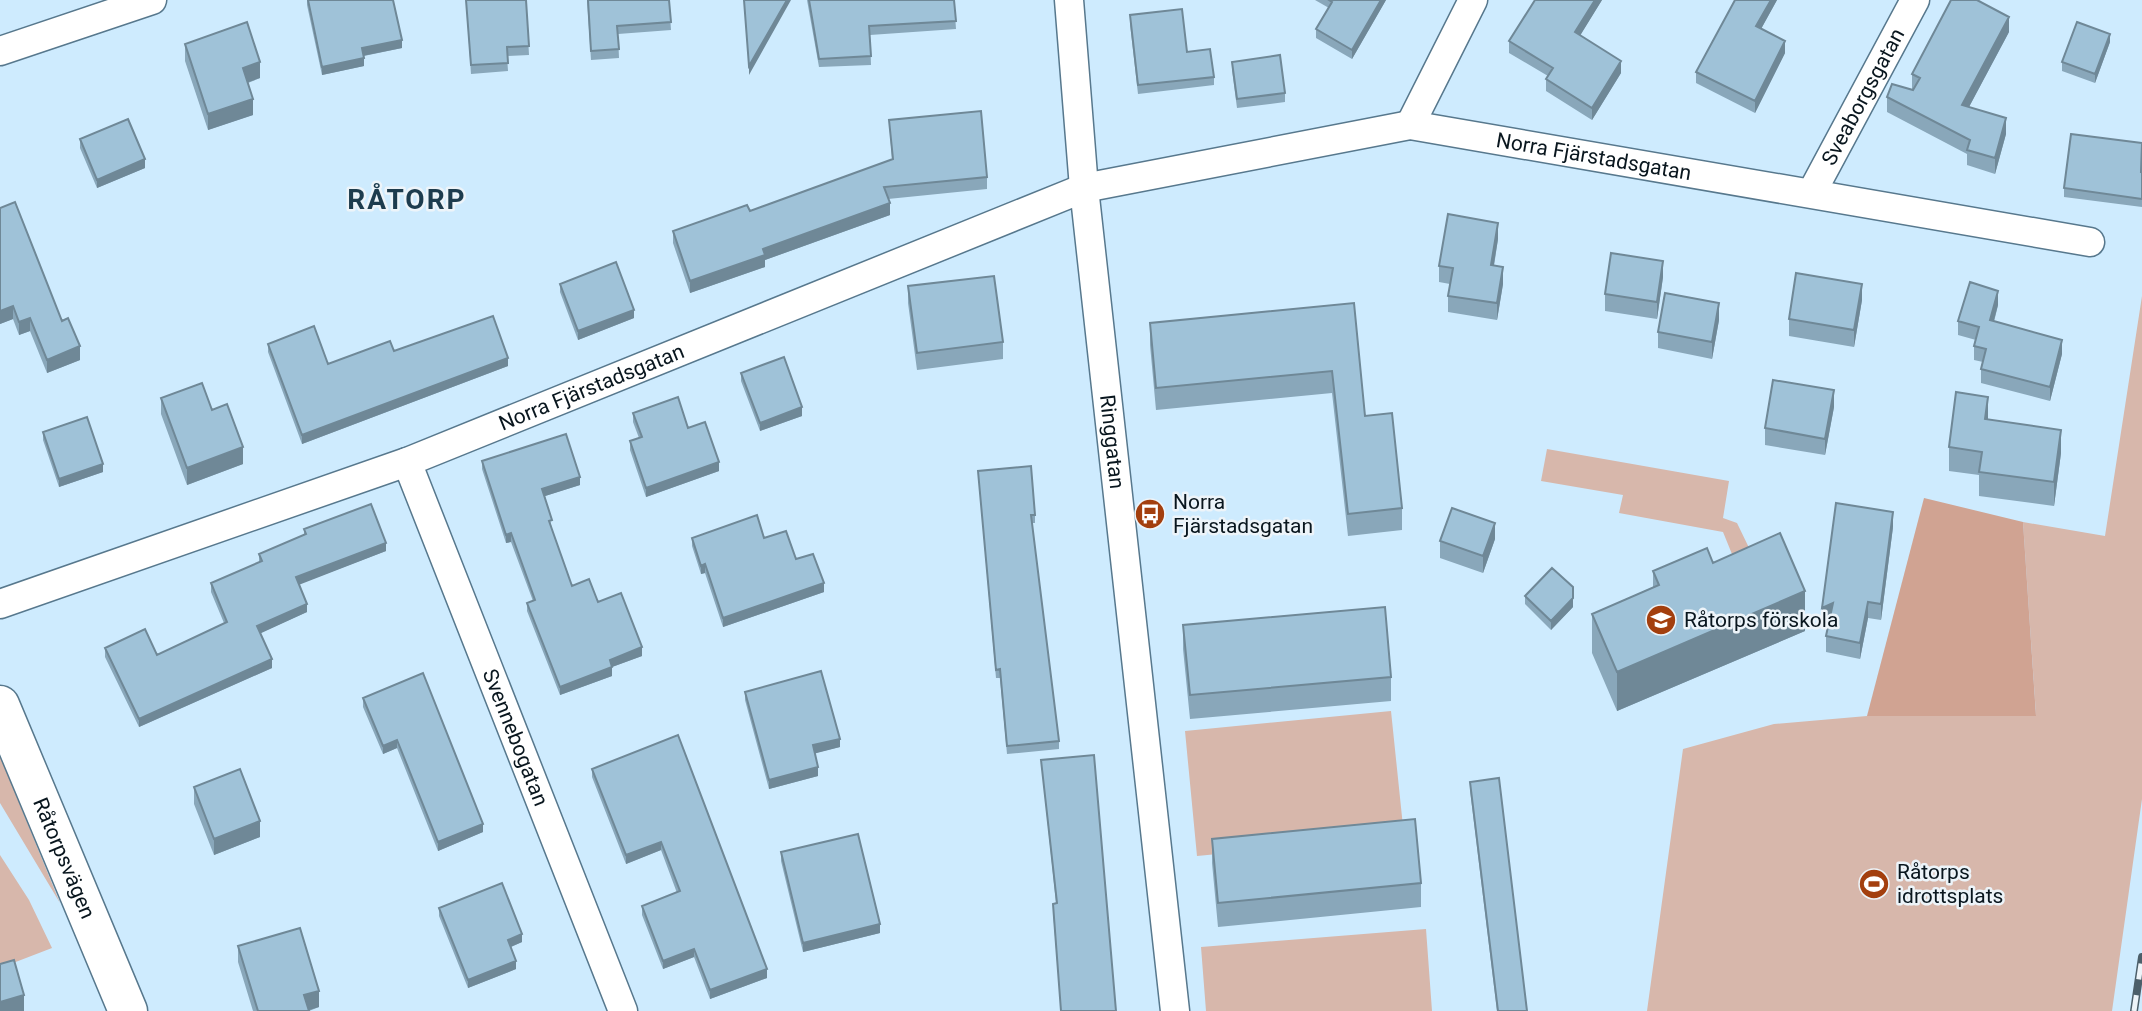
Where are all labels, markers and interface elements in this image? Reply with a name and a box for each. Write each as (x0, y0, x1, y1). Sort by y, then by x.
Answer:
street label: Sveaborgsgatan (1817, 24, 1909, 169)
street label: Norra Fjärstadsgatan (1494, 128, 1693, 185)
district label: RÅTORP (347, 182, 467, 216)
street label: Norra Fjärstadsgatan (495, 339, 688, 436)
street label: Ringgatan (1095, 394, 1129, 490)
place label: Norra Fjärstadsgatan (1173, 490, 1313, 538)
bus stop icon: Norra Fjärstadsgatan (1133, 497, 1167, 531)
school or university icon: Råtorps förskola (1644, 603, 1678, 637)
place label: Råtorps förskola (1684, 608, 1838, 632)
street label: Svennebogatan (478, 666, 553, 809)
street label: Råtorpsvägen (28, 794, 100, 922)
place label: Råtorps idrottsplats (1897, 860, 2003, 908)
sports icon: Råtorps idrottsplats (1857, 867, 1891, 901)

